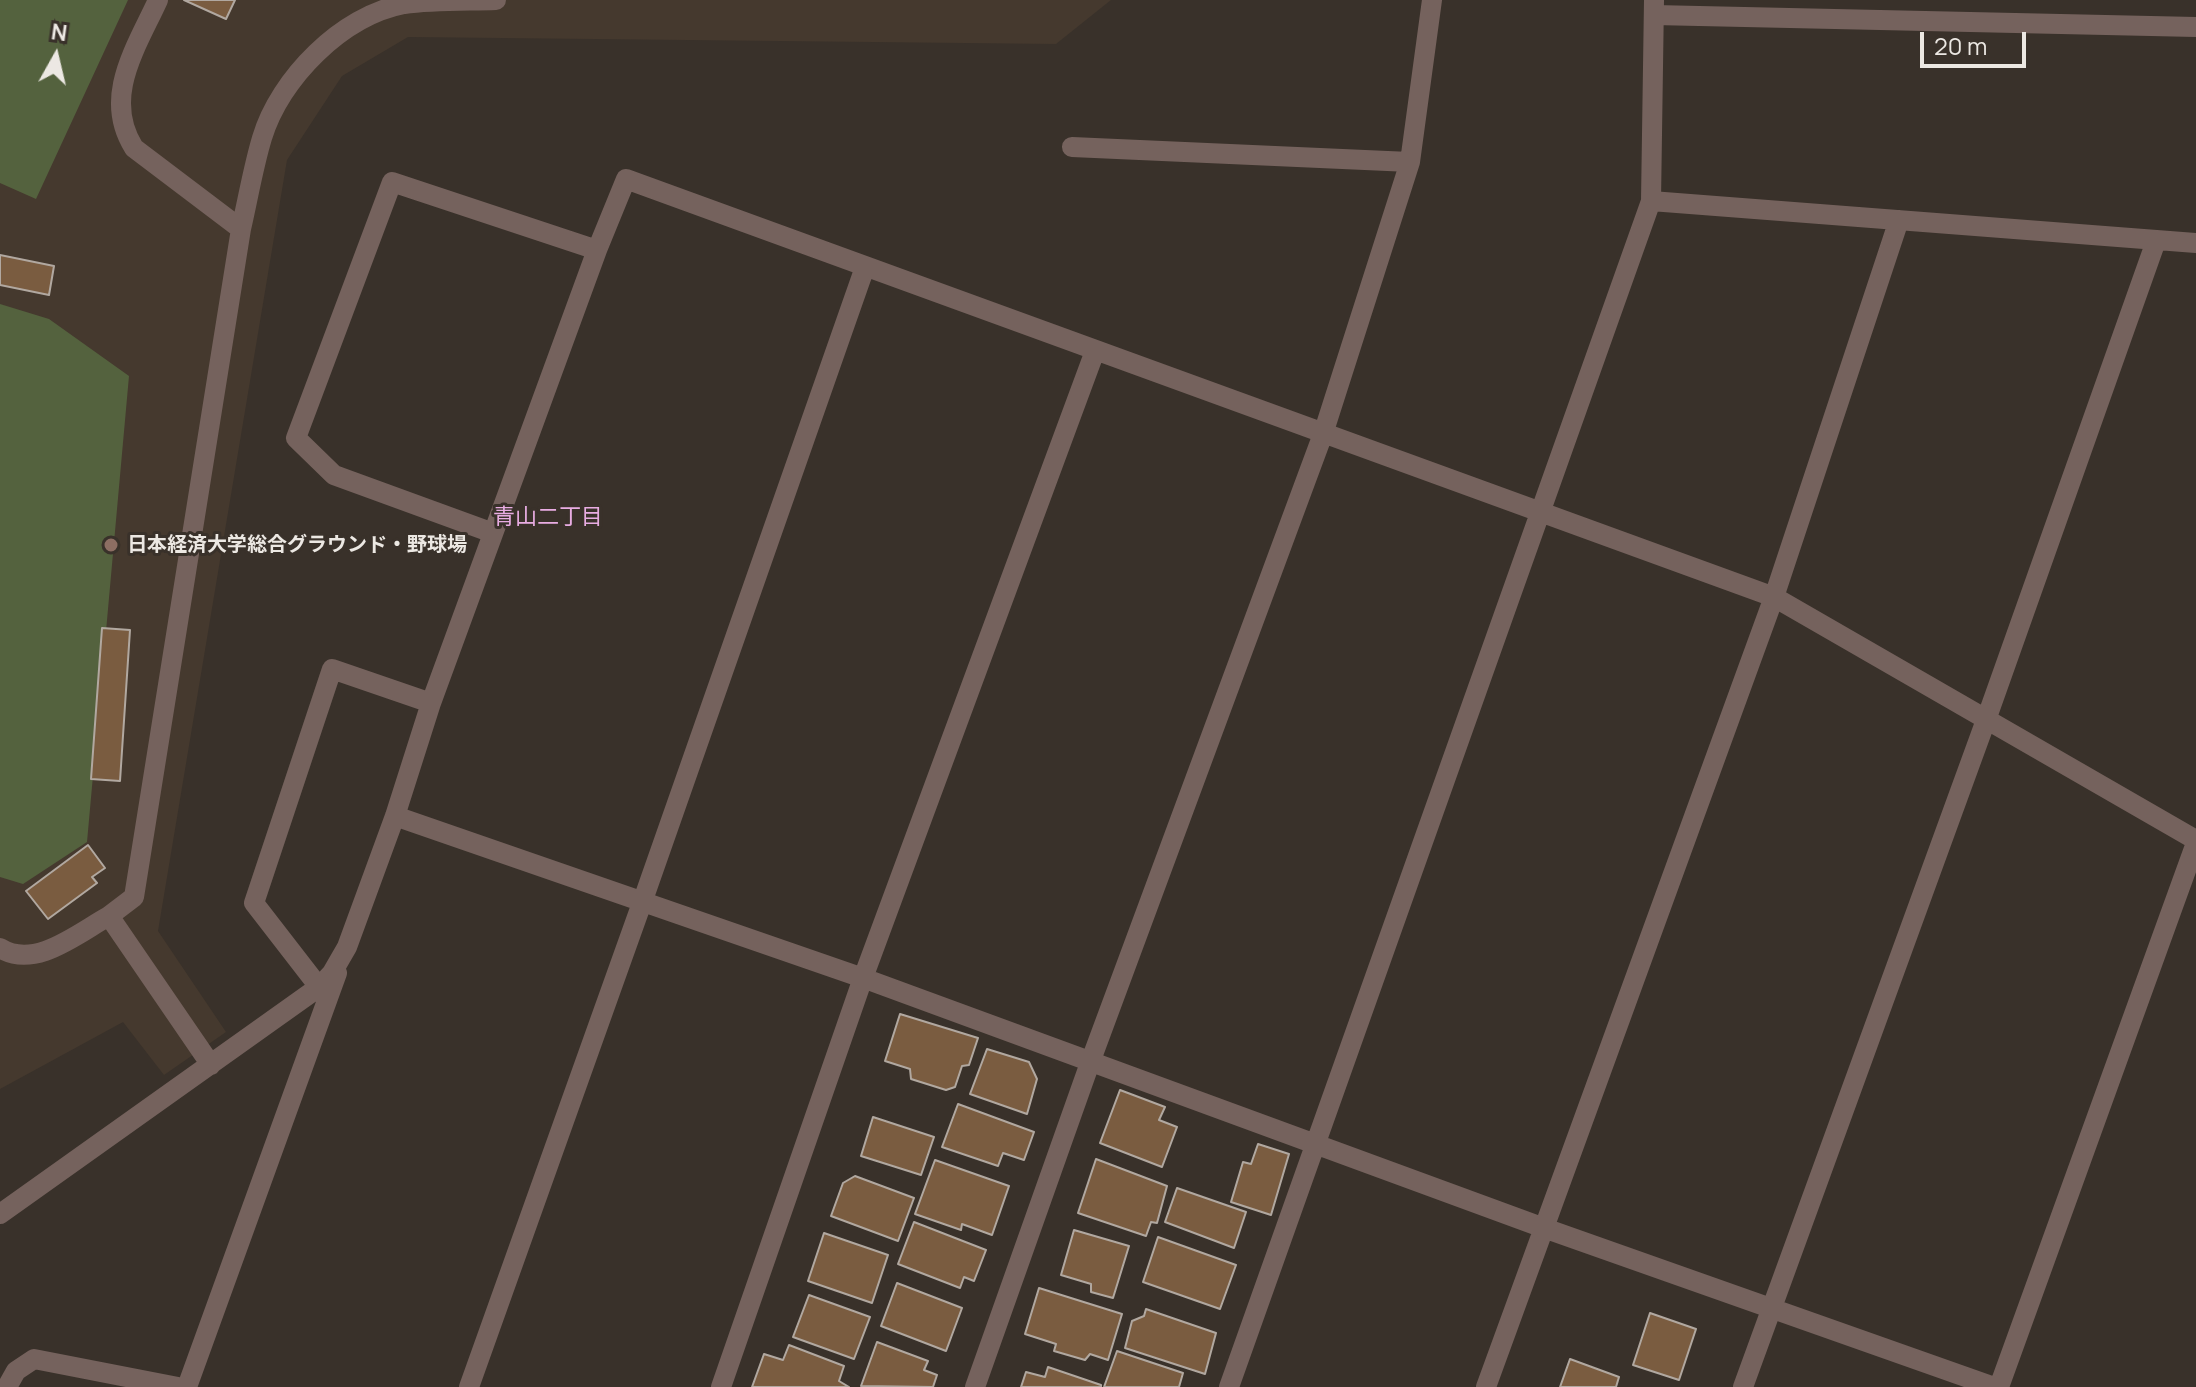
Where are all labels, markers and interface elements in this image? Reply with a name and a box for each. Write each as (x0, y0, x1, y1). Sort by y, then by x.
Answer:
north arrow (16, 16, 96, 96)
text: N (49, 16, 69, 48)
scale bar (1924, 16, 2030, 66)
text: 20 m (1934, 29, 1987, 62)
district label: 青山二丁目 (493, 505, 603, 531)
place label: 日本経済大学総合グラウンド・野球場 (127, 533, 467, 557)
marker: 日本経済大学総合グラウンド・野球場 (102, 536, 120, 554)

